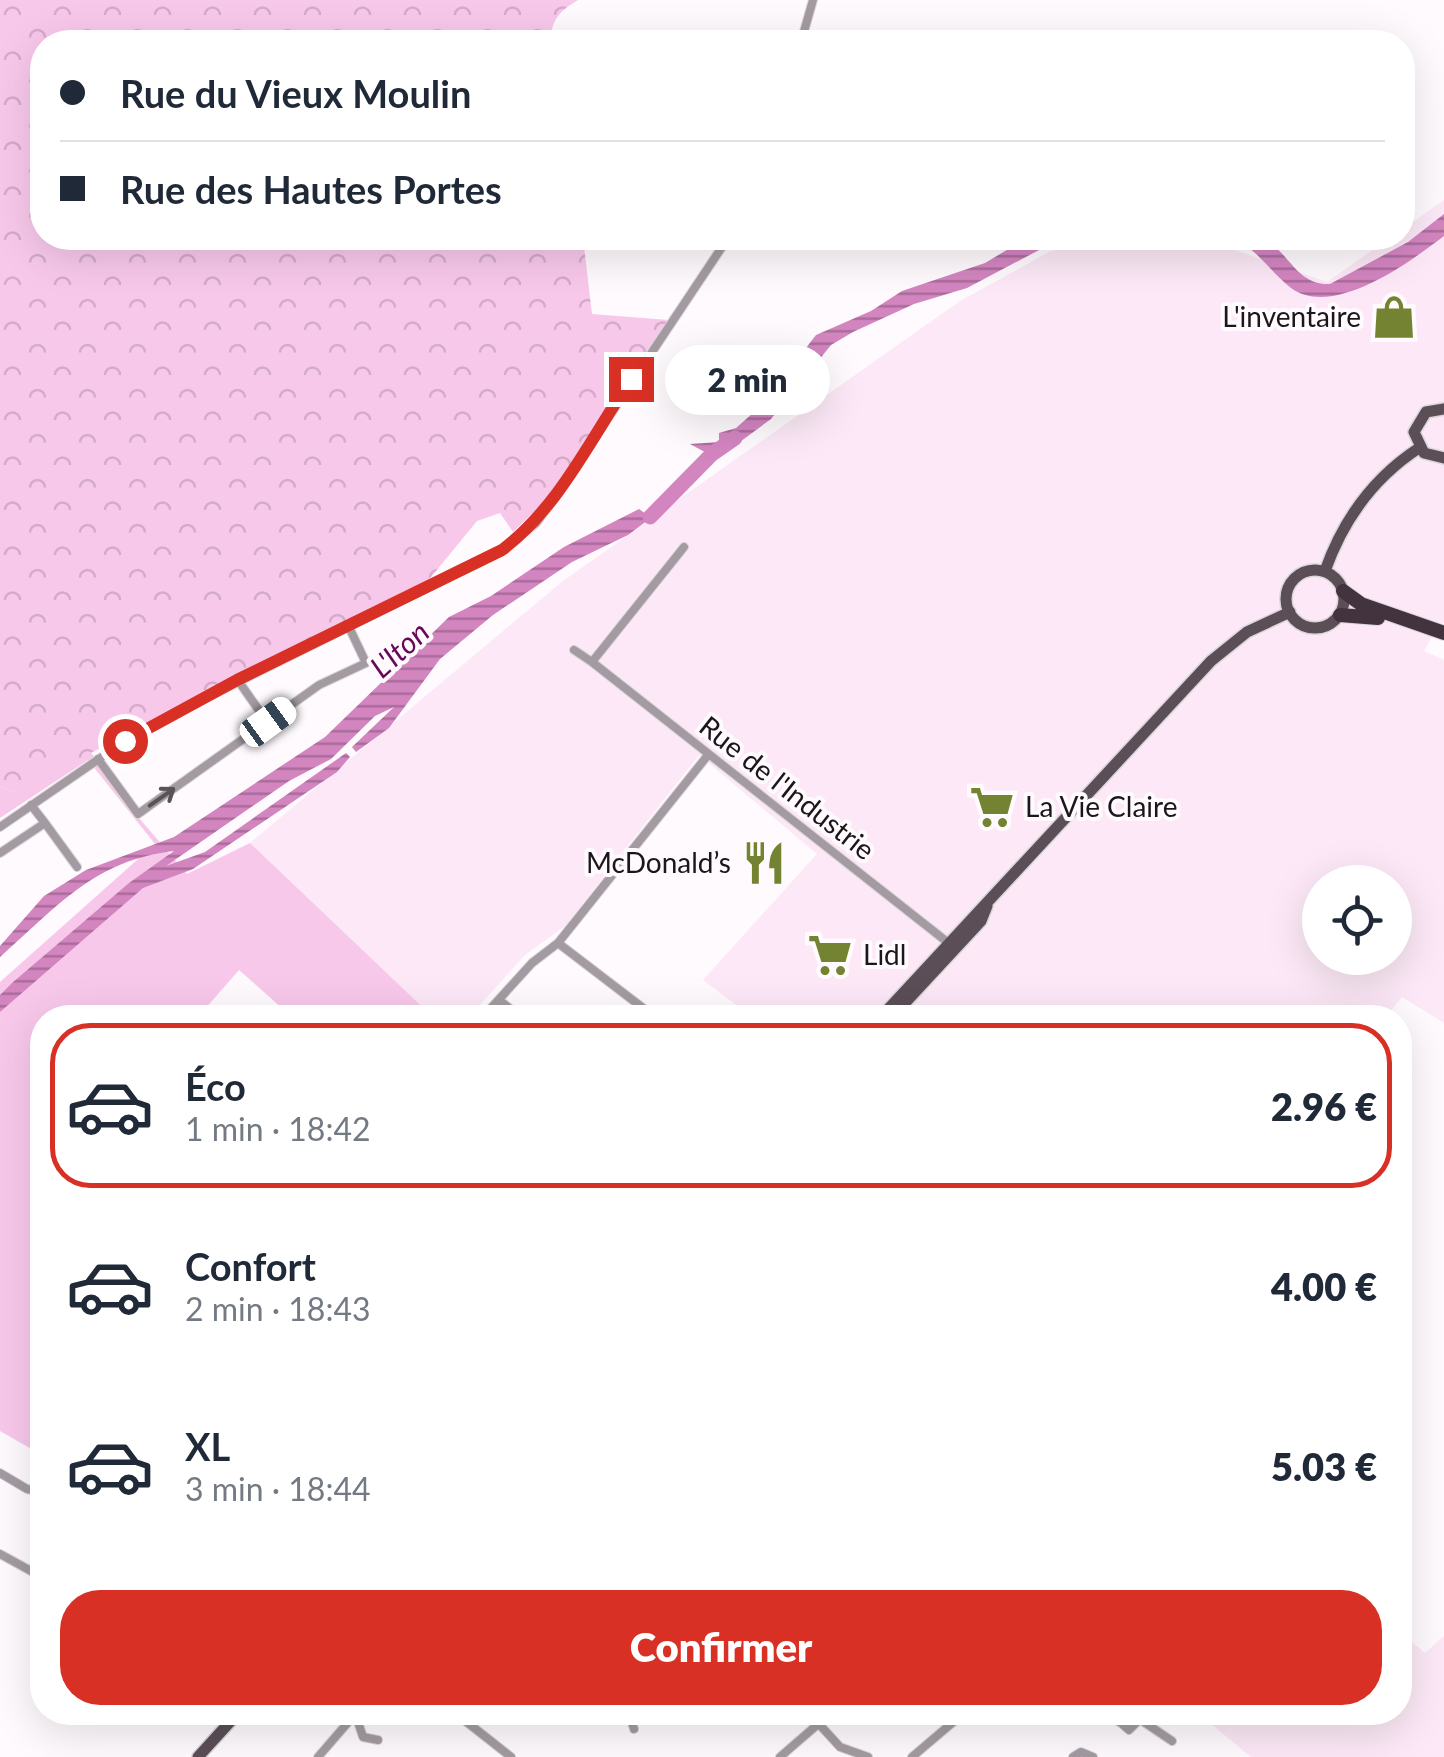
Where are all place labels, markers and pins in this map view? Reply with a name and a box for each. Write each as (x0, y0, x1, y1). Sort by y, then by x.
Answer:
shop icon: L'inventaire (1370, 293, 1418, 341)
place label: L'inventaire (1222, 299, 1361, 333)
supermarket icon: La Vie Claire (968, 783, 1016, 831)
place label: La Vie Claire (1025, 789, 1177, 823)
restaurant icon: McDonald’s (740, 839, 788, 887)
place label: McDonald’s (586, 845, 731, 879)
supermarket icon: Lidl (806, 931, 854, 979)
place label: Lidl (863, 937, 906, 971)

